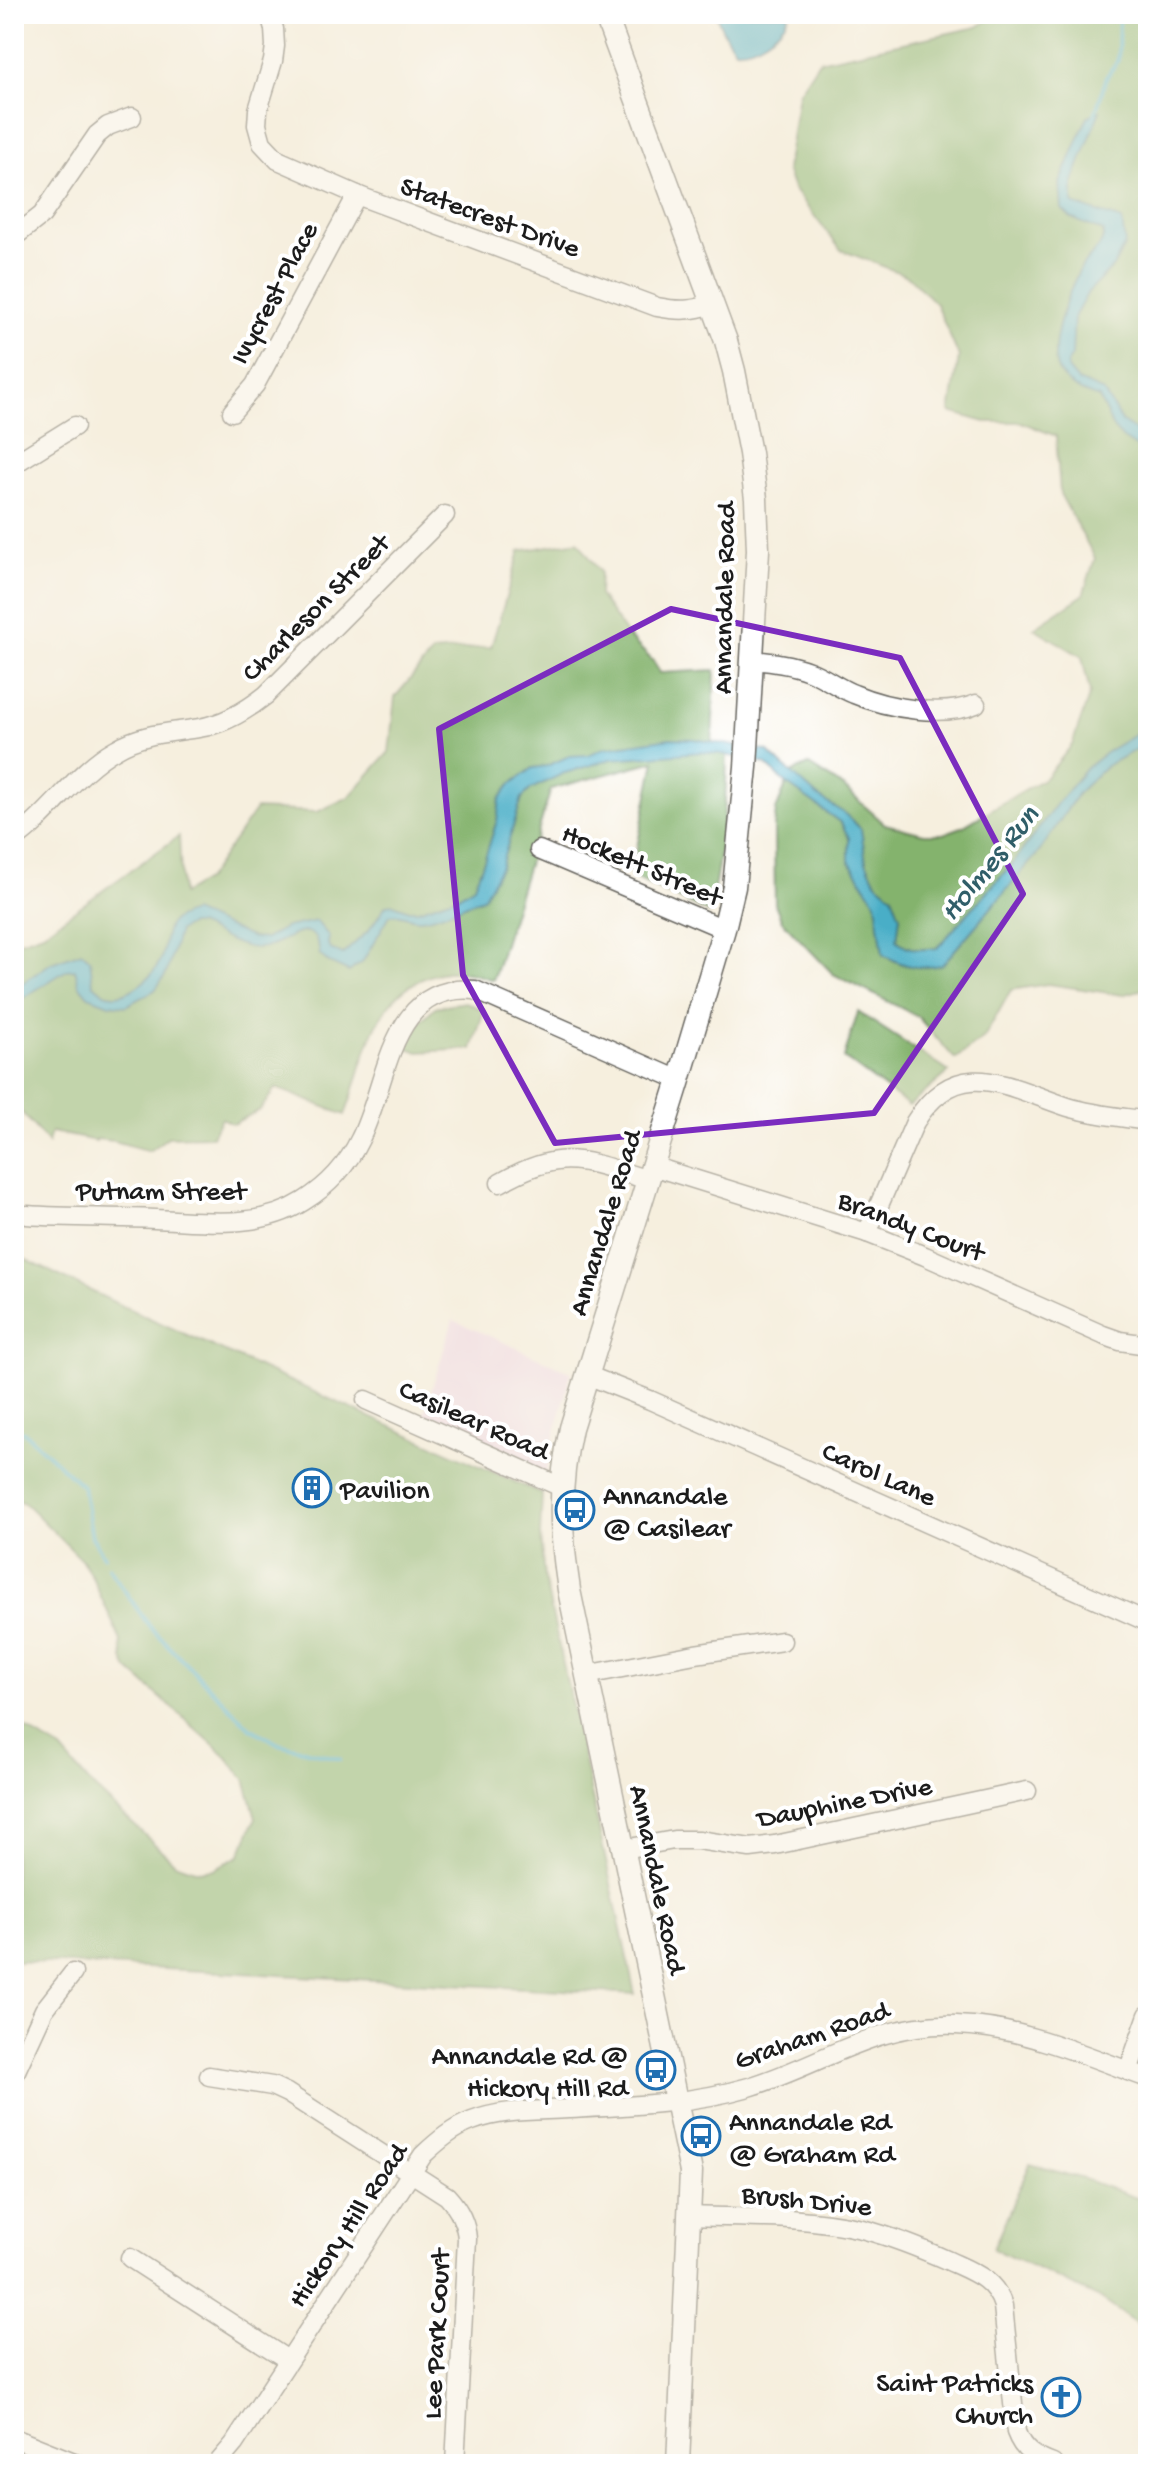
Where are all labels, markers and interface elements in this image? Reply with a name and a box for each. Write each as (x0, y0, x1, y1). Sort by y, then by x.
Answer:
street label: Statecrest Drive (395, 171, 584, 267)
street label: Ivycrest Place (225, 217, 327, 371)
street label: Annandale Road (708, 499, 745, 695)
street label: Charleson Street (236, 527, 400, 690)
water label: Holmes Run (934, 800, 1049, 930)
street label: Hockett Street (556, 819, 729, 917)
street label: Annandale Road (563, 1124, 652, 1320)
street label: Putnam Street (75, 1177, 249, 1210)
street label: Brandy Court (832, 1185, 991, 1272)
street label: Casilear Road (393, 1374, 556, 1471)
street label: Carol Lane (816, 1436, 941, 1516)
building icon: Pavilion (291, 1467, 333, 1509)
place label: Pavilion (339, 1476, 430, 1509)
place label: Annandale @ Casilear (603, 1482, 733, 1547)
bus stop icon: Annandale @ Casilear (554, 1489, 596, 1531)
street label: Dauphine Drive (753, 1771, 936, 1838)
street label: Annandale Road (619, 1782, 692, 1980)
street label: Graham Road (731, 1995, 897, 2079)
place label: Annandale Rd @ Hickory Hill Rd (431, 2042, 631, 2107)
bus stop icon: Annandale Rd @ Hickory Hill Rd (635, 2049, 677, 2091)
place label: Annandale Rd @ Graham Rd (729, 2108, 897, 2173)
bus stop icon: Annandale Rd @ Graham Rd (680, 2115, 722, 2157)
street label: Hickory Hill Road (283, 2136, 418, 2315)
street label: Brush Drive (739, 2179, 874, 2226)
street label: Lee Park Court (418, 2246, 460, 2420)
place label: Saint Patricks Church (876, 2369, 1034, 2434)
church icon: Saint Patricks Church (1040, 2376, 1082, 2418)

